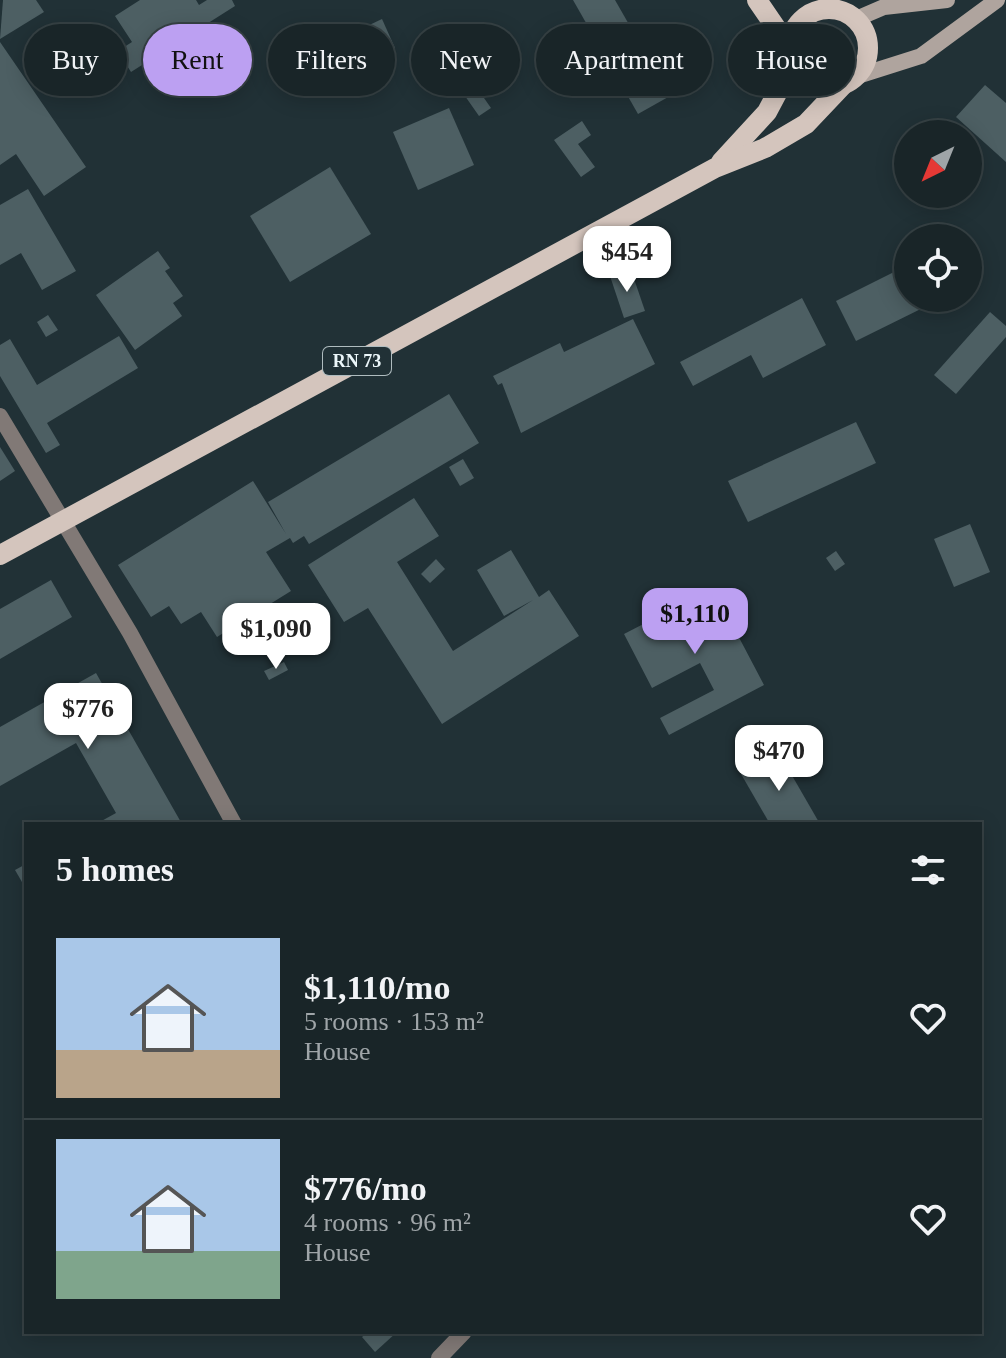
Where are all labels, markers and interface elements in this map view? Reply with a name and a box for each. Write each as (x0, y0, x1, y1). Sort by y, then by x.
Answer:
chip: Buy (24, 24, 127, 96)
chip: Rent (143, 24, 252, 96)
chip: Filters (268, 24, 395, 96)
chip: New (411, 24, 520, 96)
chip: Apartment (536, 24, 712, 96)
chip: House (728, 24, 855, 96)
north arrow (894, 120, 982, 208)
map controls (894, 120, 982, 312)
button: locate (894, 224, 982, 312)
pin: $454 (580, 226, 674, 294)
text: $454 (601, 237, 653, 266)
road number: RN 73 (323, 347, 391, 375)
pin: $1,110 (630, 588, 760, 656)
text: $1,110 (660, 599, 730, 628)
pin: $1,090 (211, 603, 341, 671)
text: $1,090 (240, 614, 312, 643)
pin: $776 (41, 683, 135, 751)
text: $776 (62, 694, 114, 723)
pin: $470 (732, 725, 826, 793)
text: $470 (753, 736, 805, 765)
icon: filters (906, 848, 950, 892)
text: 5 homes (56, 851, 174, 888)
text: $1,110/mo (304, 969, 450, 1006)
icon: home (120, 970, 216, 1066)
icon: heart (906, 996, 950, 1040)
text: 5 rooms · 153 m² (304, 1007, 484, 1036)
text: House (304, 1037, 370, 1066)
text: $776/mo (304, 1170, 427, 1207)
icon: home (120, 1171, 216, 1267)
icon: heart (906, 1197, 950, 1241)
text: 4 rooms · 96 m² (304, 1208, 471, 1237)
text: House (304, 1238, 370, 1267)

